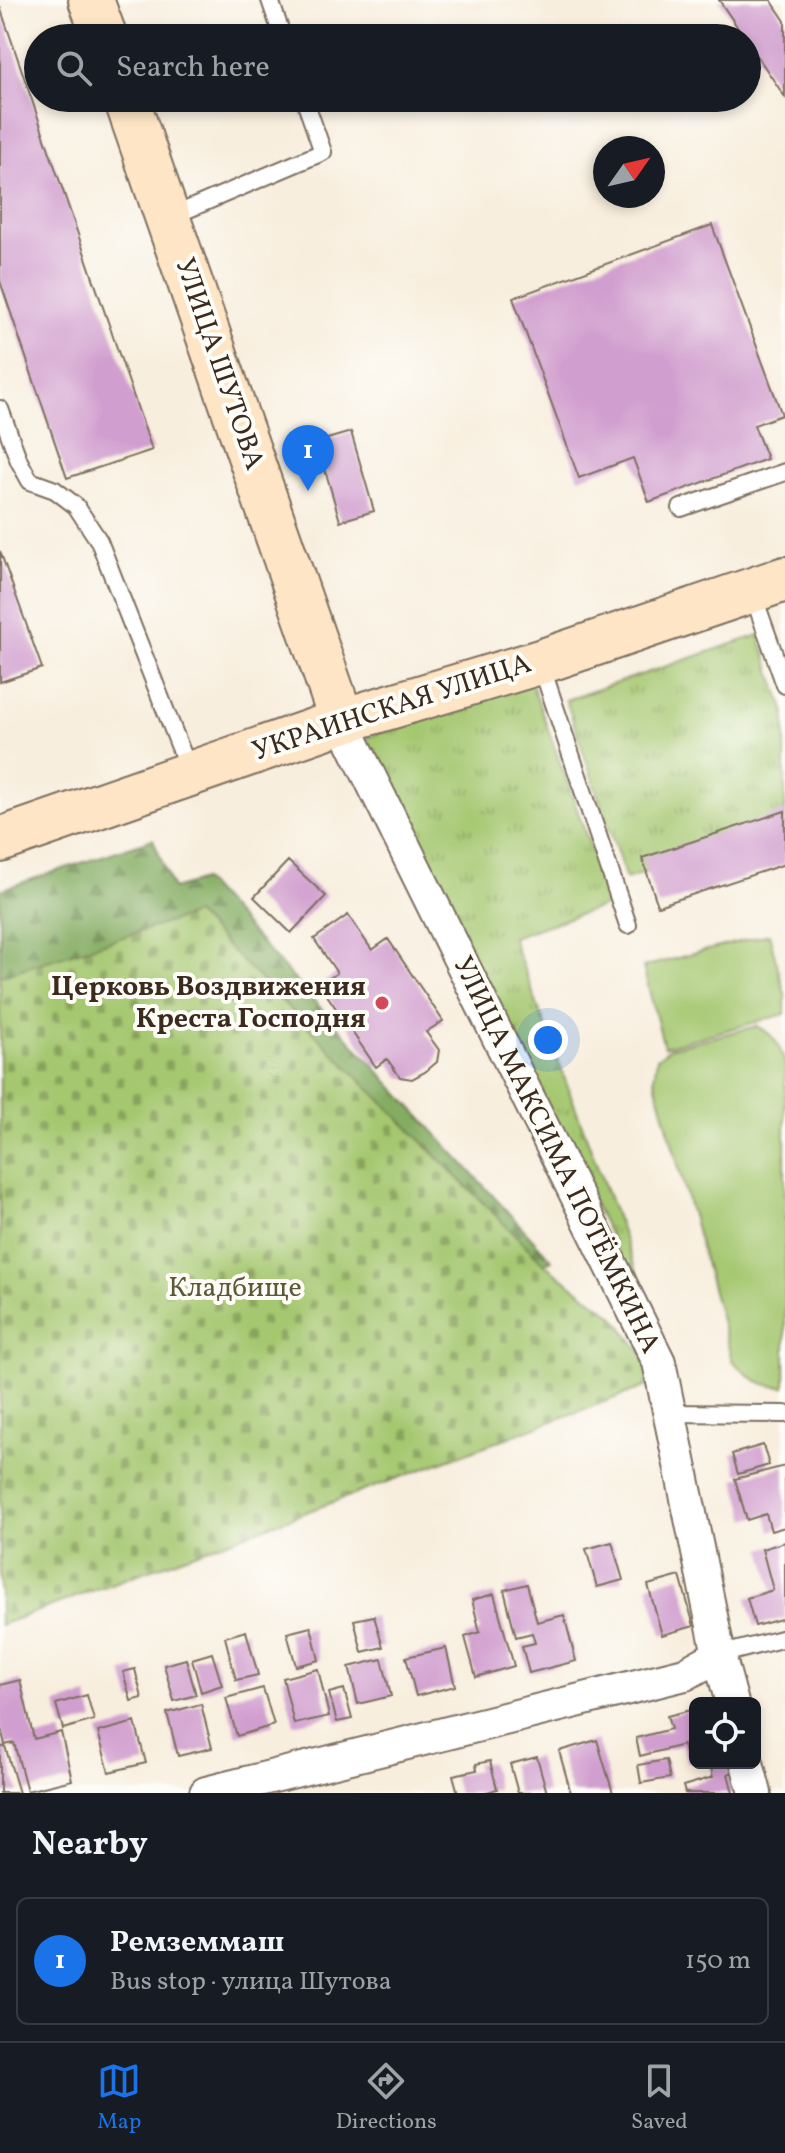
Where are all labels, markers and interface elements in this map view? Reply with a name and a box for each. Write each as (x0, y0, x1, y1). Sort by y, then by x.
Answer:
search box (24, 24, 761, 112)
icon: search (52, 46, 96, 90)
text: Search here (116, 47, 270, 89)
north arrow (593, 136, 665, 208)
street label: УЛИЦА ШУТОВА (164, 253, 274, 475)
pin: 1 (282, 425, 334, 491)
street label: УКРАИНСКАЯ УЛИЦА (247, 644, 537, 772)
street label: УЛИЦА МАКСИМА ПОТЁМКИНА (443, 950, 670, 1360)
place label: Церковь Воздвижения Креста Господня (51, 968, 366, 1039)
marker: Церковь Воздвижения Креста Господня (373, 994, 391, 1012)
your location (528, 1020, 568, 1060)
park label: Кладбище (168, 1269, 302, 1308)
map controls (689, 1697, 761, 1769)
button: locate (689, 1697, 761, 1769)
text: Nearby (32, 1822, 148, 1869)
text: Ремземмаш (110, 1922, 284, 1964)
text: 1 (55, 1943, 65, 1979)
text: 150 m (685, 1943, 751, 1979)
text: Bus stop · улица Шутова (110, 1964, 392, 2000)
tab: Map (97, 2059, 141, 2138)
tab: Directions (336, 2059, 437, 2138)
tab: Saved (631, 2059, 688, 2138)

